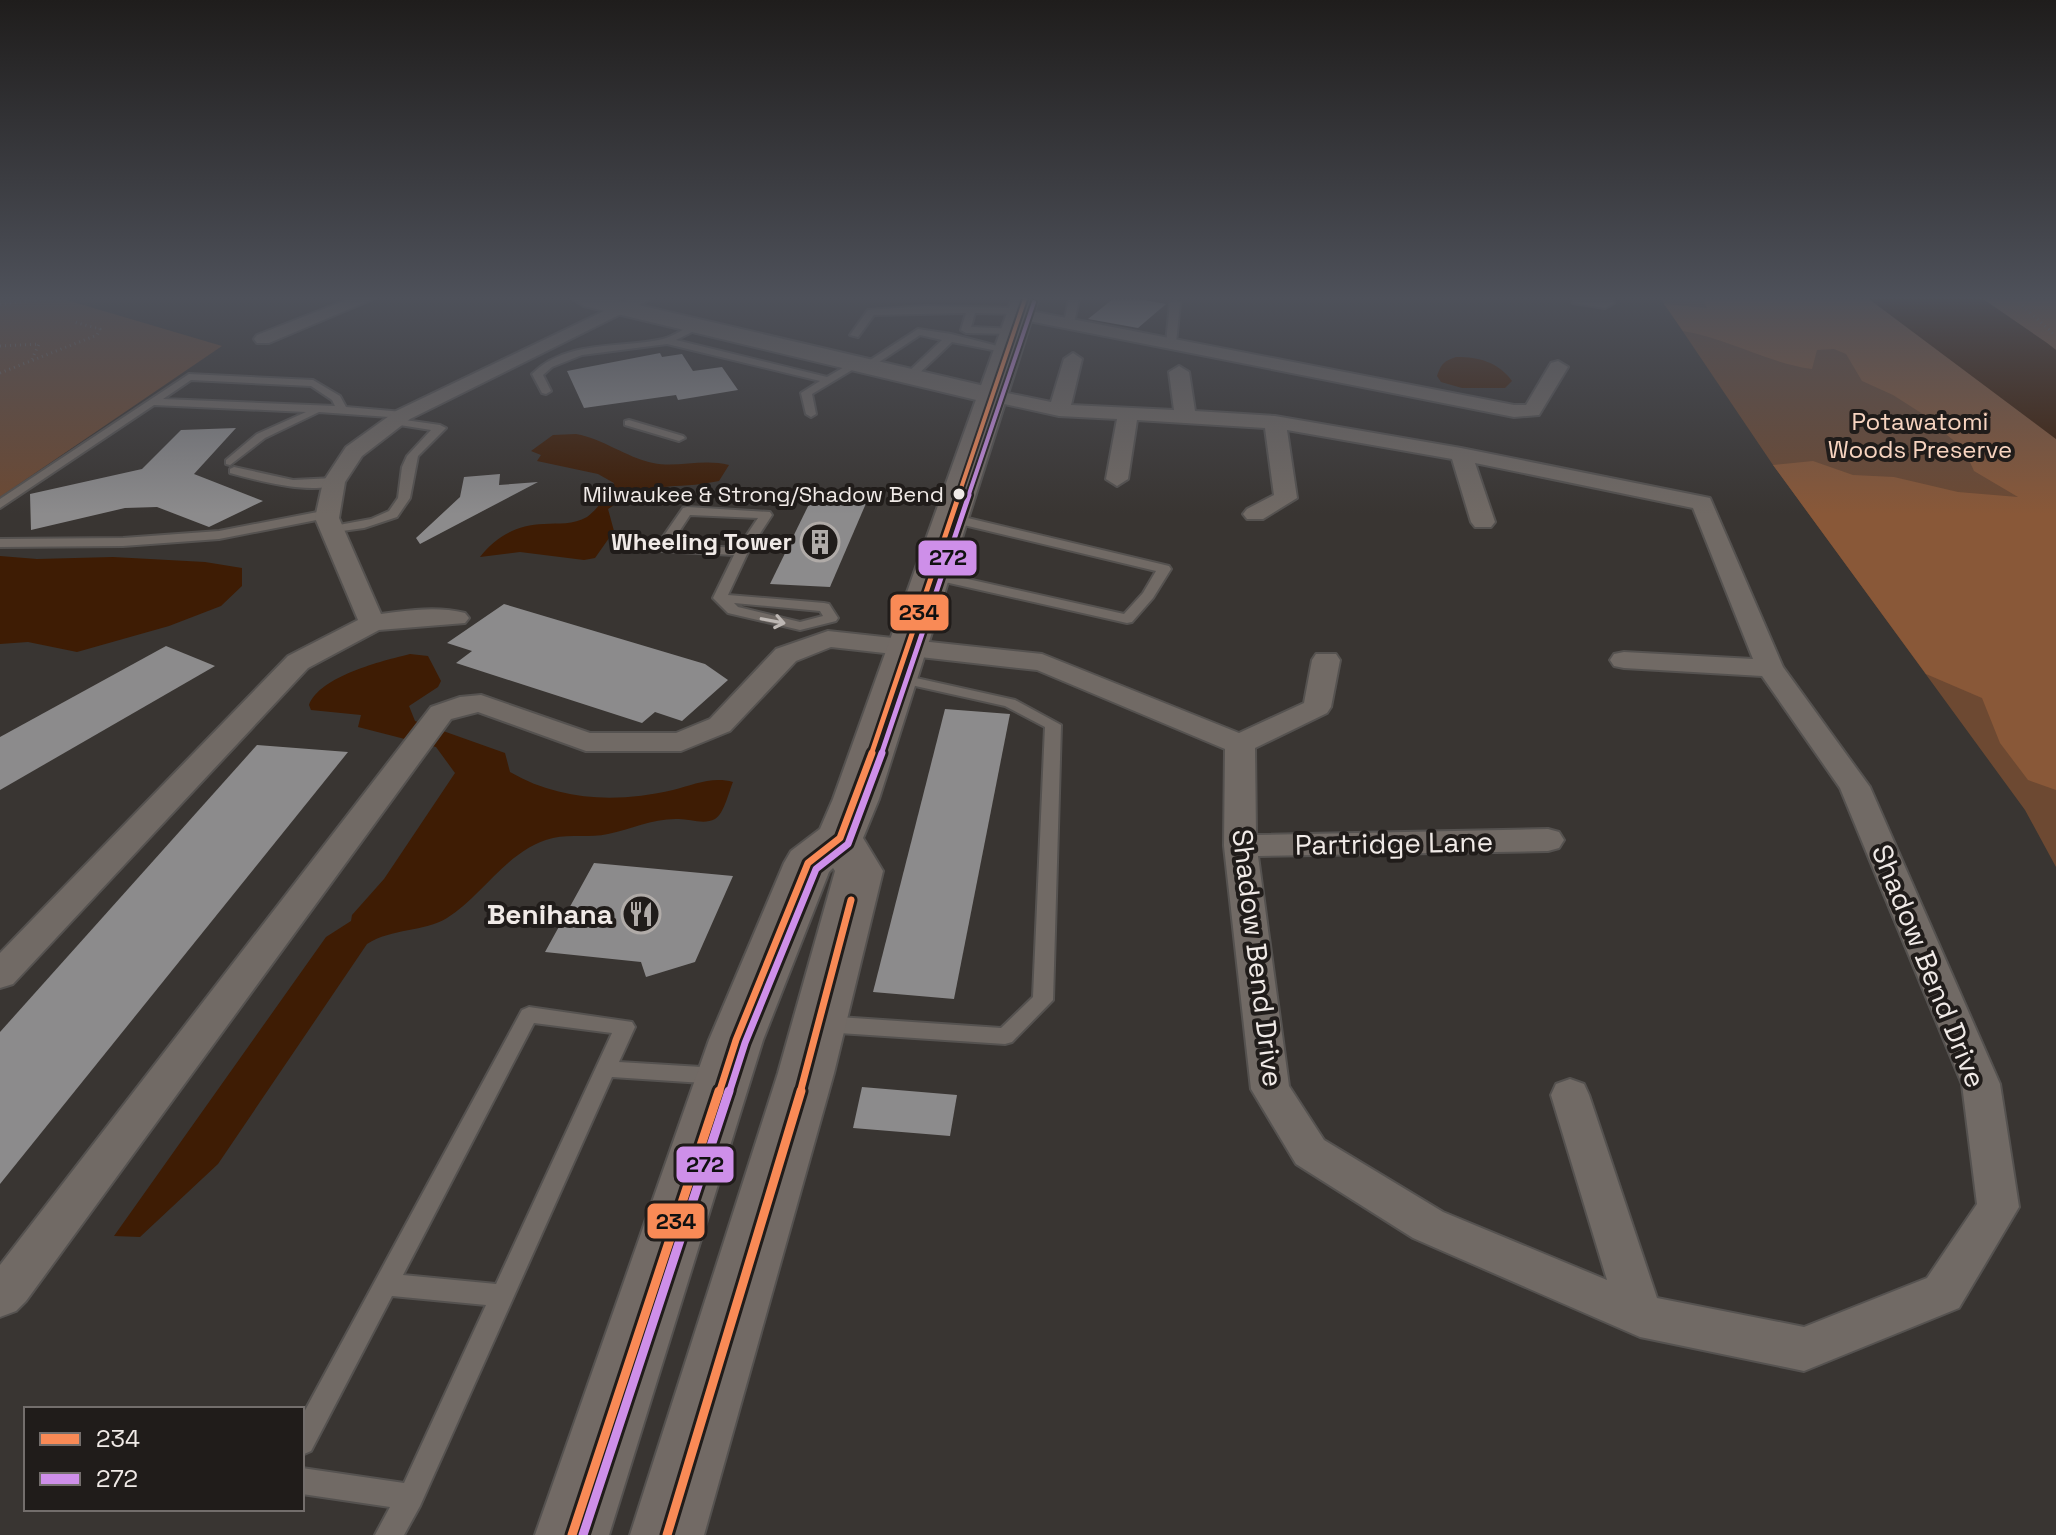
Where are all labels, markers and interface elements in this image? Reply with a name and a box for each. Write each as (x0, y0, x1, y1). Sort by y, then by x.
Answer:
park label: Potawatomi Woods Preserve (1828, 406, 2012, 465)
place label: Milwaukee & Strong/Shadow Bend (583, 480, 944, 508)
marker: Milwaukee & Strong/Shadow Bend (951, 486, 967, 502)
building icon: Wheeling Tower (799, 521, 841, 563)
place label: Wheeling Tower (611, 526, 792, 557)
line badge: 272 (917, 539, 978, 577)
text: 272 (929, 543, 967, 571)
line badge: 234 (889, 593, 950, 632)
text: 234 (899, 598, 939, 626)
one-way arrow (760, 614, 785, 629)
street label: Partridge Lane (1295, 823, 1493, 863)
street label: Shadow Bend Drive (1224, 827, 1292, 1089)
street label: Shadow Bend Drive (1864, 839, 1994, 1093)
restaurant icon: Benihana (620, 893, 662, 935)
place label: Benihana (487, 896, 613, 932)
line badge: 272 (675, 1145, 735, 1184)
text: 272 (686, 1150, 724, 1178)
line badge: 234 (646, 1202, 706, 1240)
text: 234 (656, 1207, 696, 1235)
legend (24, 1407, 304, 1511)
text: 234 (96, 1423, 140, 1454)
text: 272 (96, 1463, 138, 1494)

